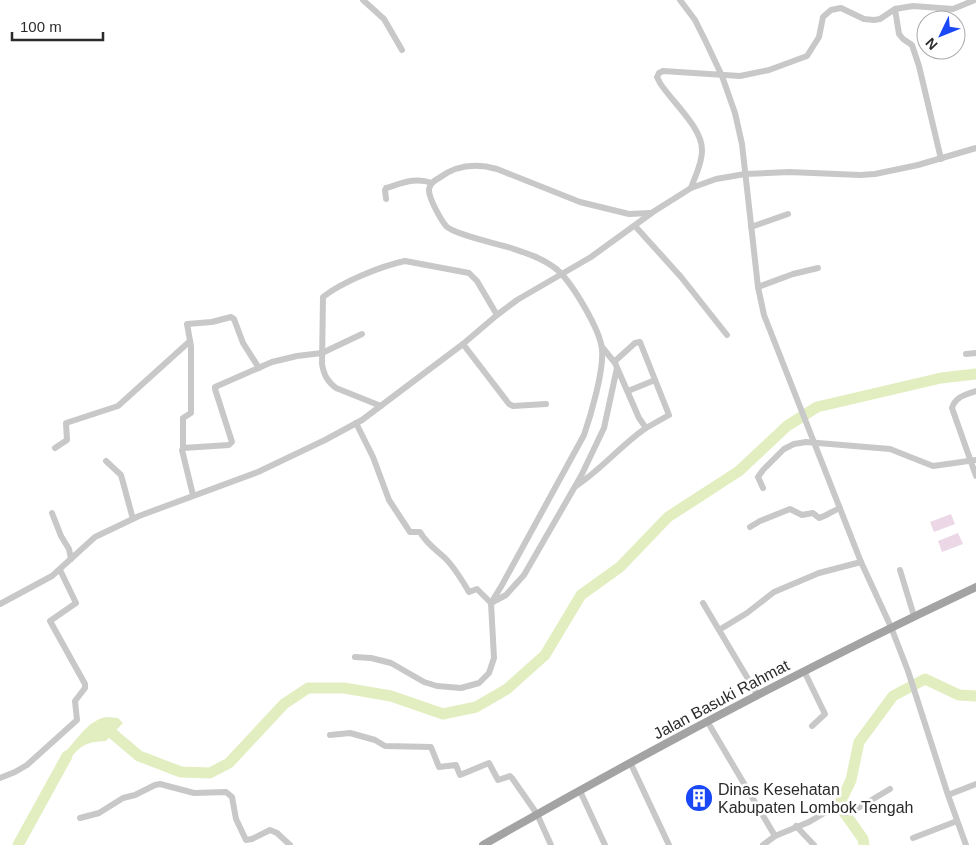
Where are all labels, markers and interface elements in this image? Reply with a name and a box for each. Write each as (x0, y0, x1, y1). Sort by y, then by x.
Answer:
scale bar (12, 10, 104, 42)
north arrow (916, 10, 966, 60)
text: 100 m (20, 18, 62, 35)
text: N (922, 35, 941, 53)
street label: Jalan Basuki Rahmat (650, 656, 792, 742)
place label: Dinas Kesehatan Kabupaten Lombok Tengah (718, 781, 913, 816)
building icon: Dinas Kesehatan Kabupaten Lombok Tengah (684, 783, 714, 813)

